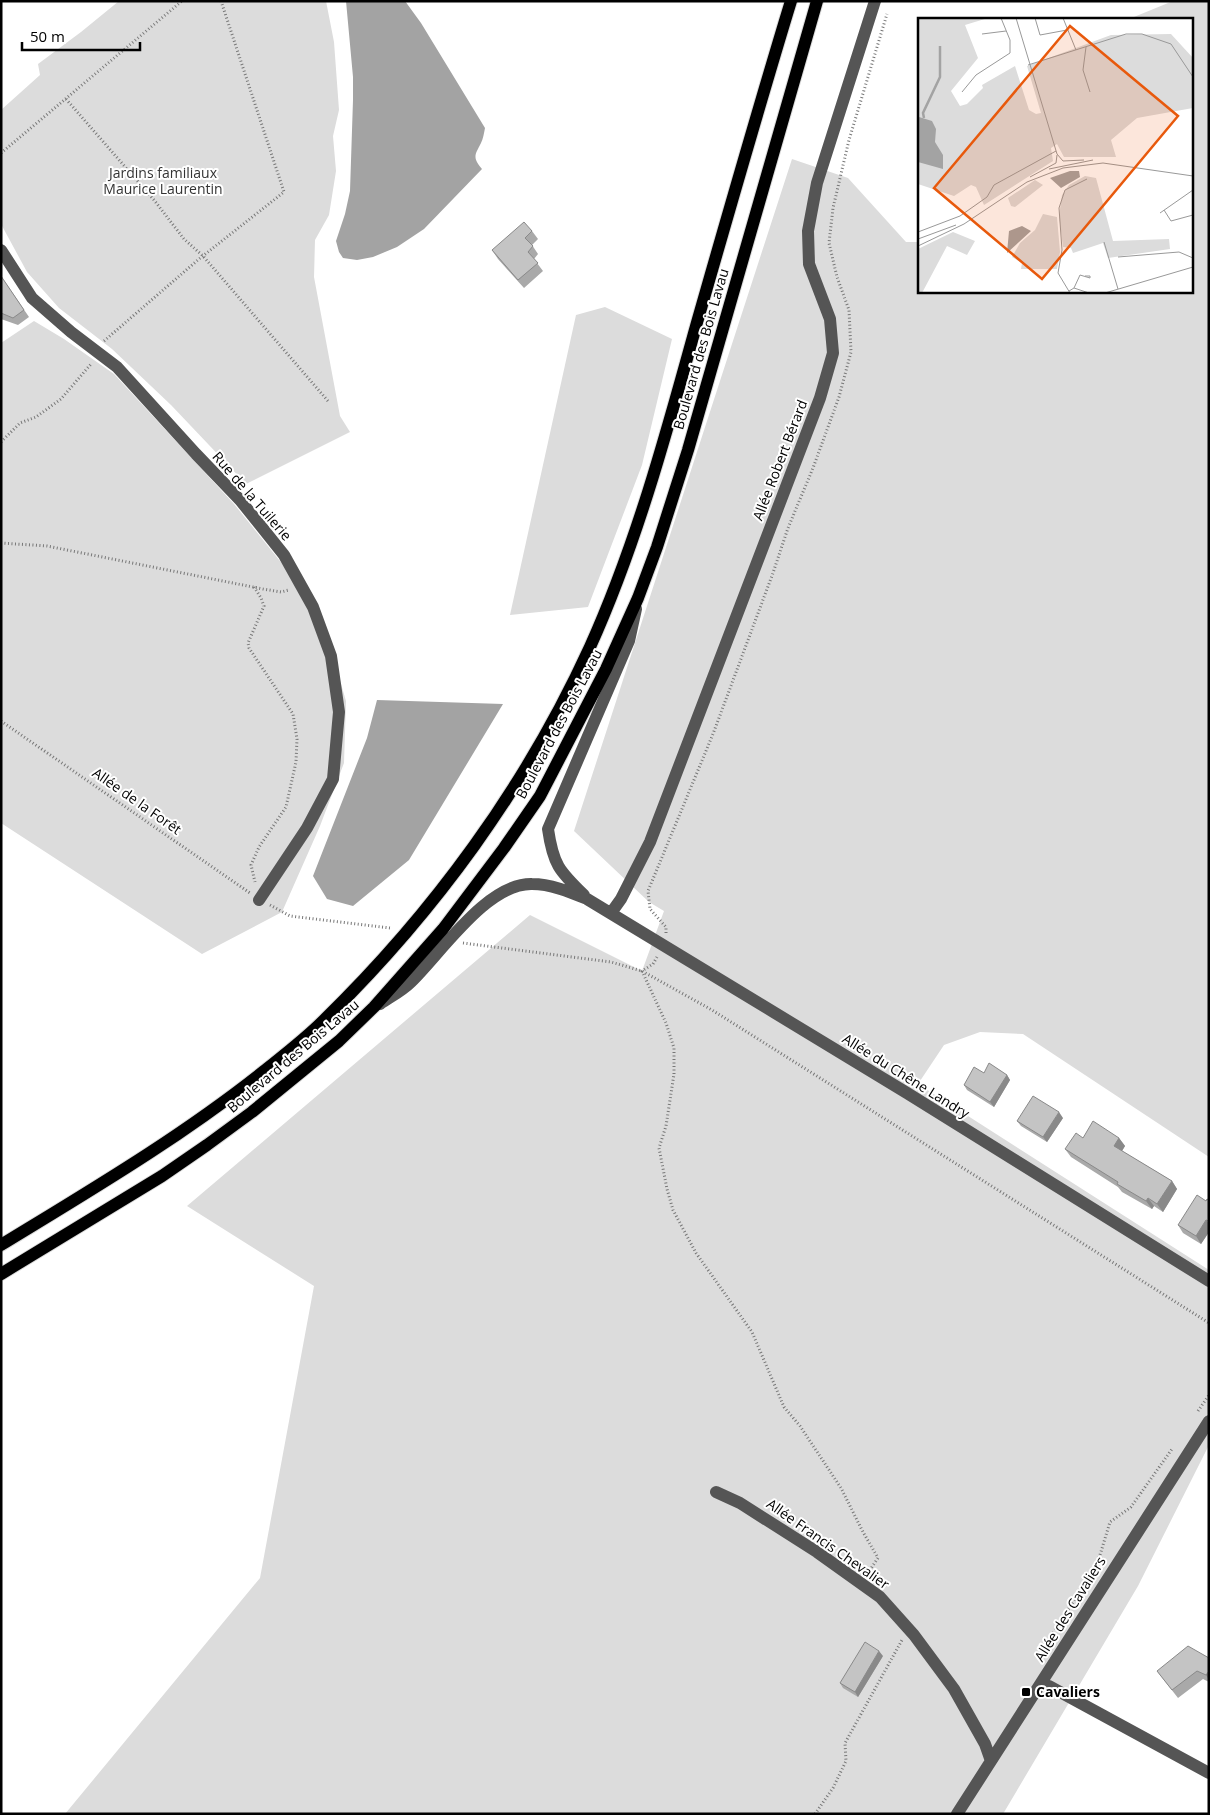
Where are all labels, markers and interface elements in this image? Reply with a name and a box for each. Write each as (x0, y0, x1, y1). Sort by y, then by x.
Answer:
inset map (918, 18, 1192, 292)
scale bar (22, 20, 140, 52)
text: 50 m (30, 26, 65, 46)
park label: Jardins familiaux Maurice Laurentin (103, 163, 223, 198)
street label: Boulevard des Bois Lavau (668, 266, 733, 432)
street label: Allée Robert Bérard (748, 397, 811, 523)
street label: Rue de la Tuilerie (208, 447, 296, 544)
street label: Boulevard des Bois Lavau (511, 646, 606, 802)
street label: Allée de la Forêt (89, 763, 186, 838)
street label: Boulevard des Bois Lavau (223, 995, 363, 1116)
street label: Allée du Chêne Landry (839, 1029, 974, 1123)
street label: Allée Francis Chevalier (763, 1494, 894, 1593)
street label: Allée des Cavaliers (1030, 1552, 1110, 1665)
place label: Cavaliers (1036, 1682, 1100, 1701)
marker: Cavaliers (1020, 1686, 1032, 1698)

